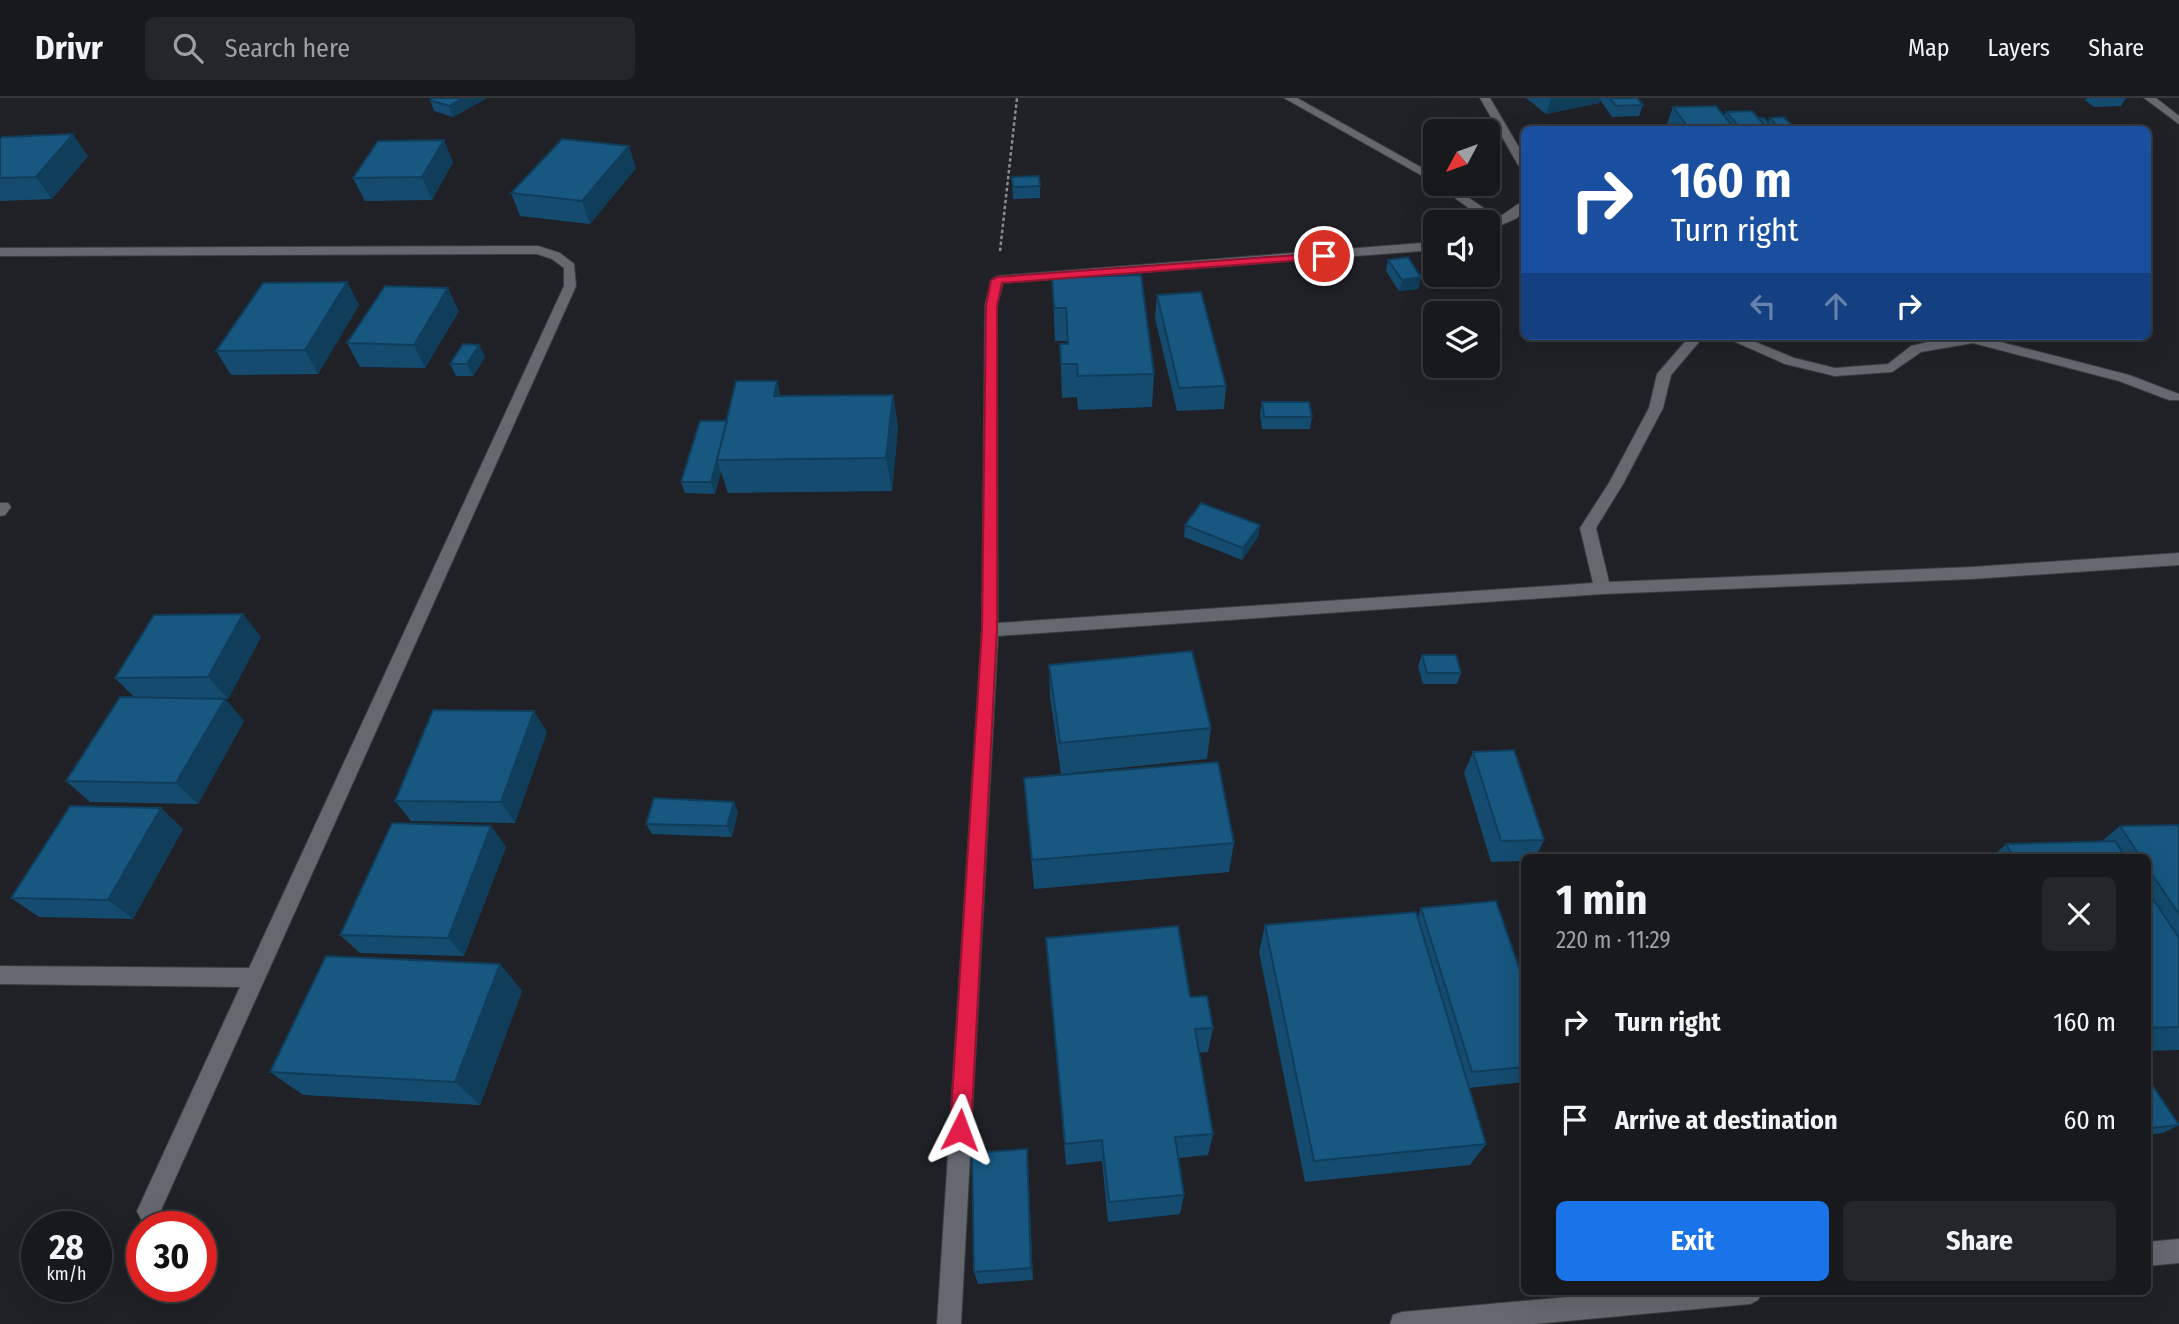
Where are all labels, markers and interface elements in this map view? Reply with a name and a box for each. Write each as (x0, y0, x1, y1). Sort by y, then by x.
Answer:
search box (145, 17, 635, 80)
text: Drivr (35, 28, 103, 68)
icon: search (169, 29, 207, 67)
text: Search here (225, 33, 350, 64)
text: Map (1908, 34, 1950, 62)
text: Layers (1988, 34, 2050, 62)
text: Share (2088, 34, 2144, 62)
north arrow (1423, 119, 1500, 196)
map controls (1423, 119, 1500, 378)
text: 160 m (1671, 151, 1792, 210)
icon: right (1556, 154, 1647, 245)
button: sound (1423, 210, 1500, 287)
text: Turn right (1671, 211, 1798, 249)
pin (1294, 226, 1354, 286)
icon: arrive (1305, 237, 1343, 275)
icon: left (1744, 287, 1782, 325)
icon: ahead (1817, 287, 1855, 325)
icon: right (1890, 287, 1928, 325)
button: layers (1423, 301, 1500, 378)
text: 1 min (1556, 875, 1647, 925)
button: close (2042, 877, 2116, 951)
text: 220 m · 11:29 (1556, 926, 1671, 954)
icon: right (1556, 1003, 1594, 1041)
text: Turn right (1615, 1007, 1721, 1038)
text: 160 m (2053, 1007, 2116, 1038)
position arrow (923, 1093, 997, 1167)
icon: arrive (1556, 1101, 1594, 1139)
text: Arrive at destination (1615, 1105, 1838, 1136)
text: 60 m (2063, 1105, 2116, 1136)
button: Exit (1556, 1201, 1829, 1281)
button: Share (1843, 1201, 2116, 1281)
speed limit sign: 30 (126, 1211, 217, 1302)
text: 28 (49, 1226, 84, 1268)
text: km/h (46, 1263, 87, 1285)

